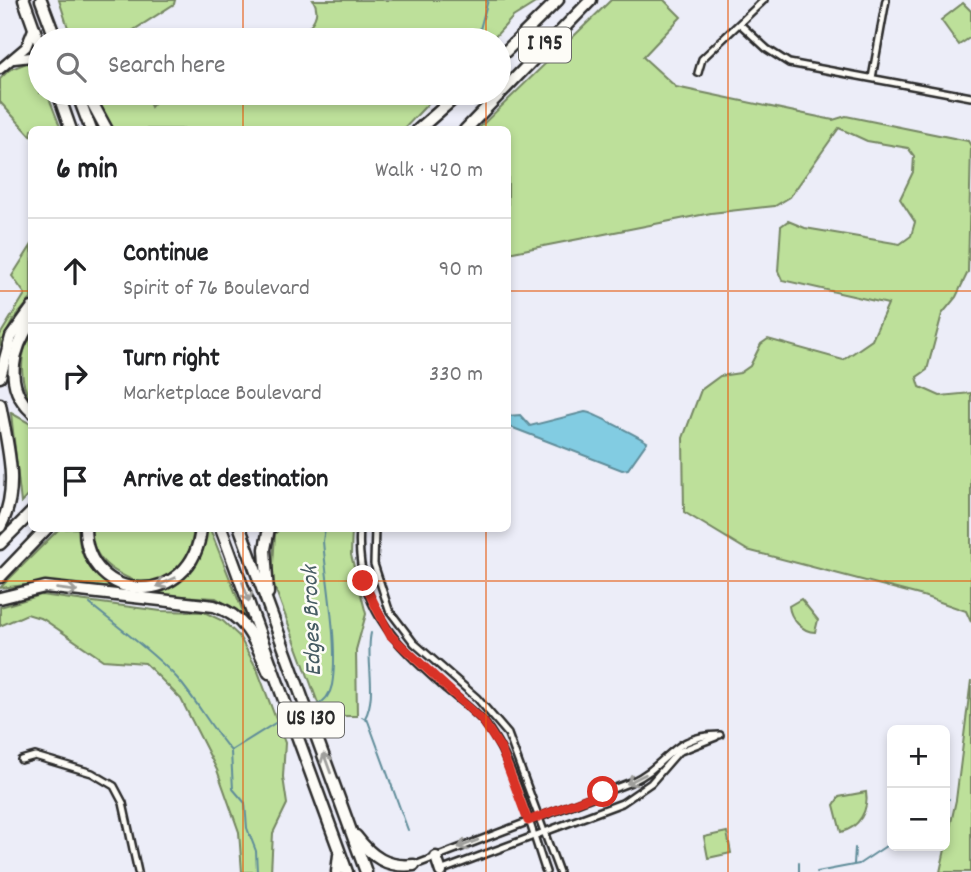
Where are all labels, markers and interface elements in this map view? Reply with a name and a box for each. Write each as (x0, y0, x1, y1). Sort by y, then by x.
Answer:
search box (28, 28, 511, 105)
road number: I 195 (519, 28, 571, 62)
icon: search (52, 48, 90, 86)
text: Search here (108, 48, 226, 85)
text: 6 min (56, 150, 118, 193)
text: Walk · 420 m (375, 155, 483, 188)
text: Continue (123, 236, 208, 273)
icon: ahead (56, 252, 94, 290)
text: 90 m (439, 254, 483, 287)
text: Spirit of 76 Boulevard (123, 273, 310, 306)
text: Turn right (123, 341, 220, 378)
icon: right (56, 357, 94, 395)
text: 330 m (429, 359, 483, 392)
text: Marketplace Boulevard (123, 378, 322, 411)
icon: arrive (56, 462, 94, 500)
text: Arrive at destination (123, 462, 328, 499)
water label: Edges Brook (294, 563, 332, 677)
route end (347, 565, 378, 596)
one-way arrow (156, 576, 178, 589)
one-way arrow (241, 581, 253, 603)
one-way arrow (55, 584, 77, 597)
road number: US 130 (278, 702, 344, 738)
map controls (887, 725, 950, 851)
button: + (887, 725, 950, 788)
one-way arrow (319, 752, 332, 774)
one-way arrow (625, 773, 646, 786)
route start (587, 776, 618, 807)
button: − (887, 788, 950, 851)
one-way arrow (458, 839, 480, 851)

